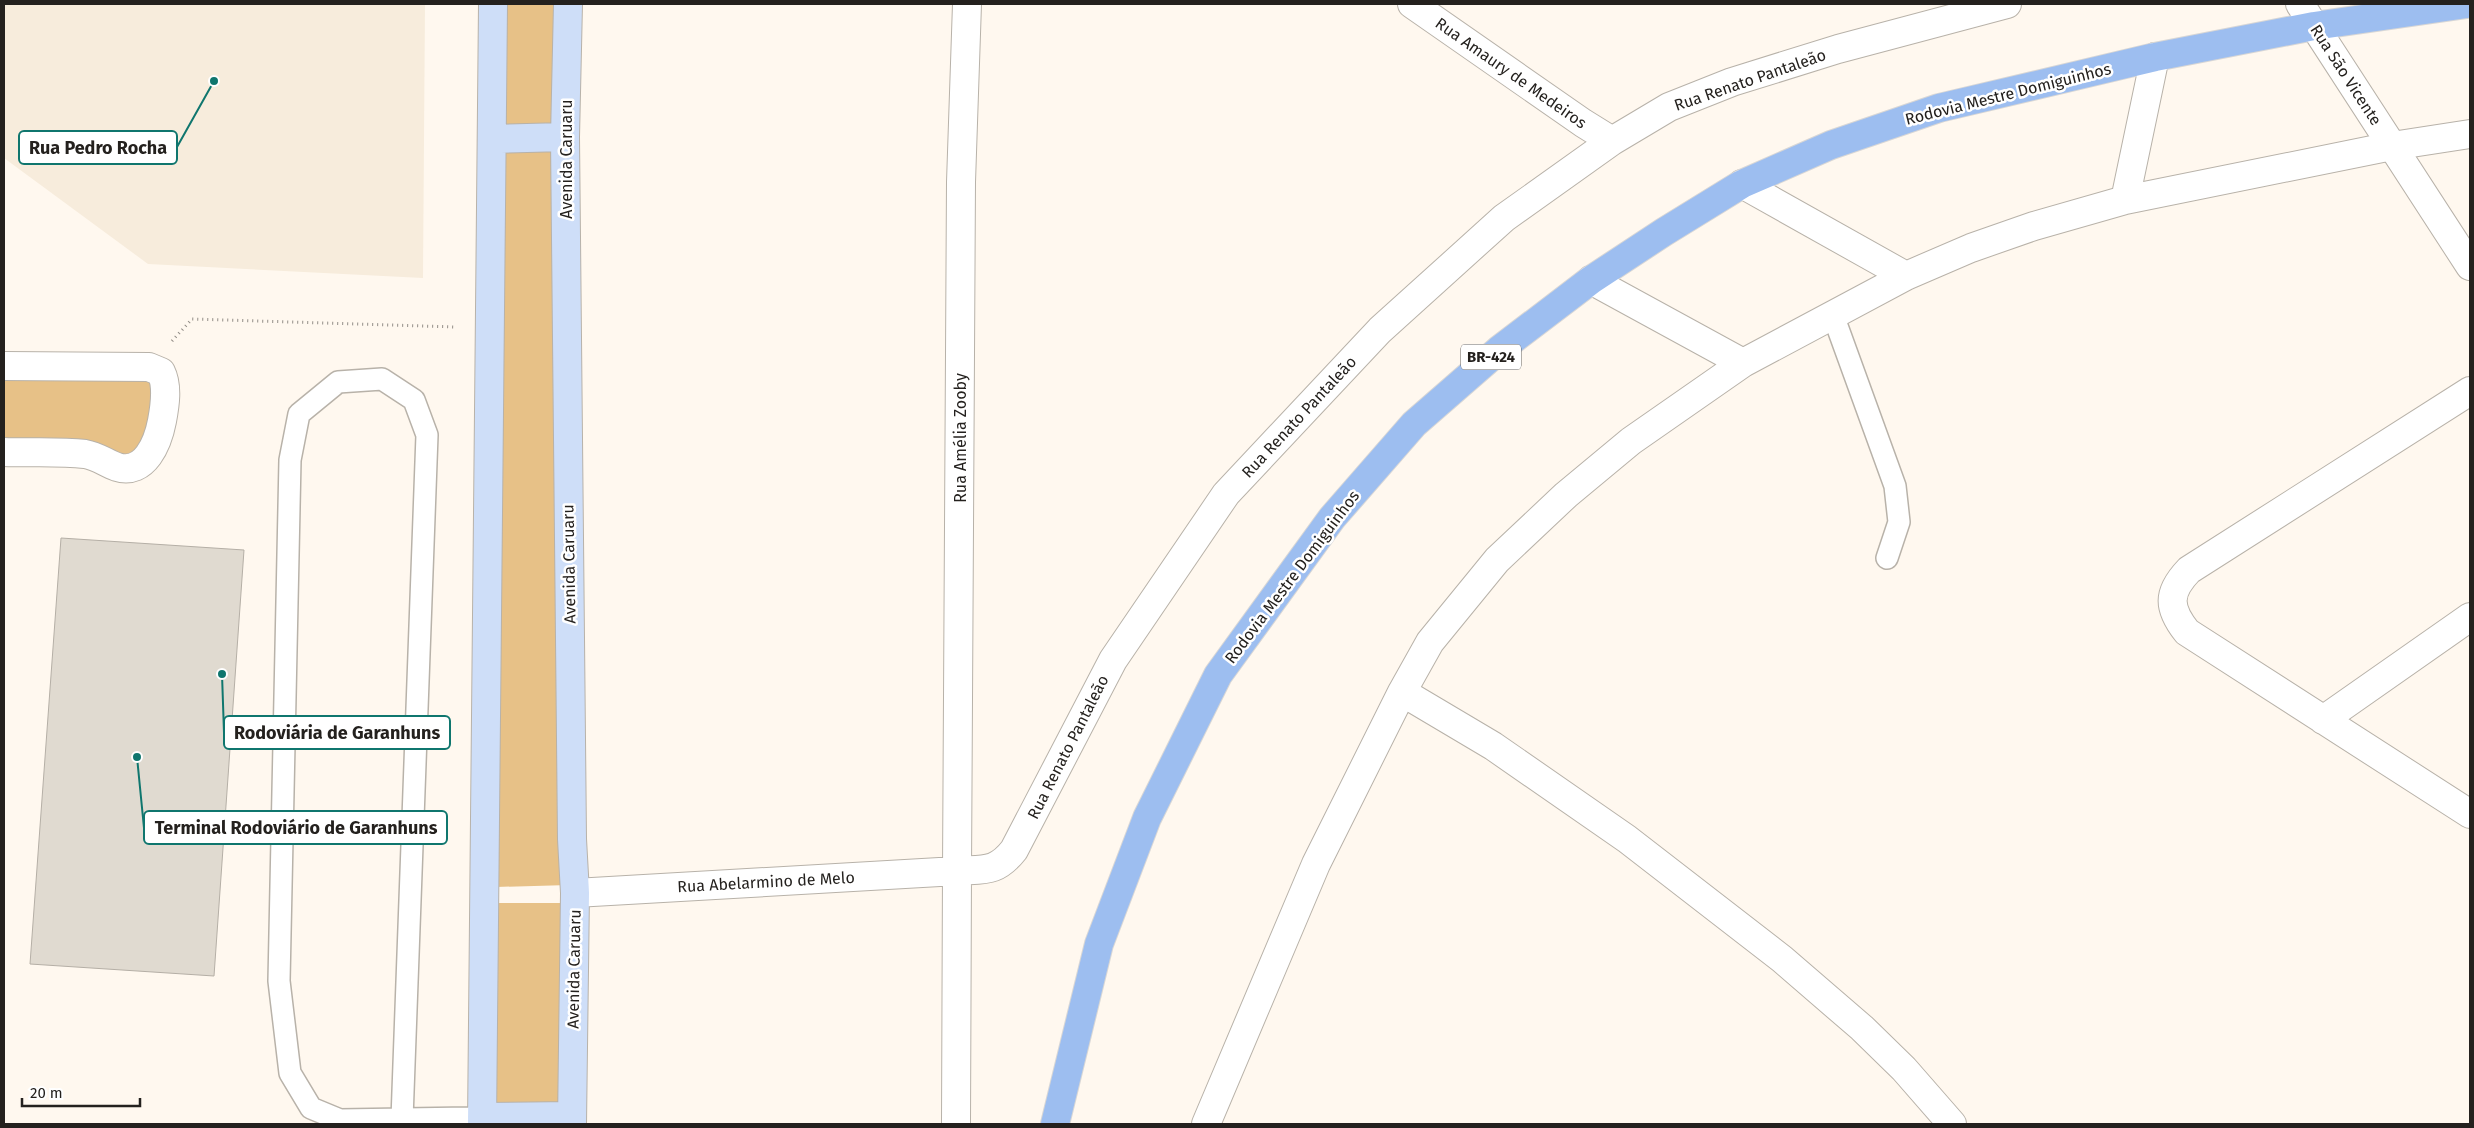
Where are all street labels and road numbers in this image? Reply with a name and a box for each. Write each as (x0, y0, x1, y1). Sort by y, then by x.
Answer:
street label: Rua Amaury de Medeiros (1432, 14, 1590, 132)
street label: Rua São Vicente (2306, 21, 2386, 129)
street label: Rua Renato Pantaleão (1672, 45, 1828, 115)
street label: Rodovia Mestre Domiguinhos (1903, 59, 2113, 129)
street label: Avenida Caruaru (557, 99, 576, 219)
road number: BR-424 (1461, 344, 1521, 370)
street label: Rua Renato Pantaleão (1238, 352, 1360, 482)
street label: Rua Amélia Zooby (951, 373, 970, 503)
street label: Rodovia Mestre Domiguinhos (1221, 487, 1363, 667)
street label: Avenida Caruaru (558, 504, 580, 624)
street label: Rua Renato Pantaleão (1023, 672, 1113, 822)
street label: Rua Abelarmino de Melo (677, 868, 855, 896)
street label: Avenida Caruaru (563, 909, 585, 1029)

